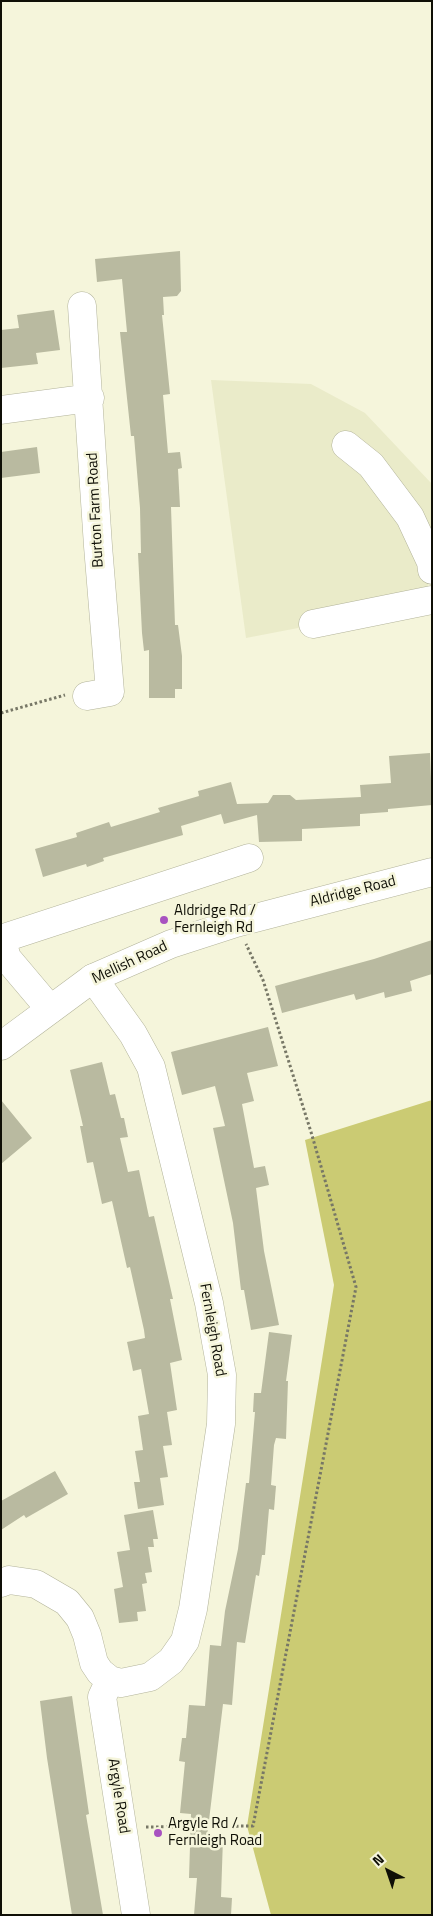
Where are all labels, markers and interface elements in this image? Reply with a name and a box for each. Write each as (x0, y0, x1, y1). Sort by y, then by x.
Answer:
street label: Burton Farm Road (84, 452, 108, 568)
street label: Aldridge Road (308, 873, 398, 911)
place label: Aldridge Rd / Fernleigh Rd (174, 902, 256, 937)
marker: Aldridge Rd / Fernleigh Rd (158, 914, 170, 926)
street label: Mellish Road (89, 938, 171, 988)
street label: Fernleigh Road (195, 1282, 229, 1378)
street label: Argyle Road (103, 1757, 133, 1835)
place label: Argyle Rd / Fernleigh Road (168, 1815, 262, 1850)
marker: Argyle Rd / Fernleigh Road (152, 1827, 164, 1839)
north arrow (363, 1846, 413, 1896)
text: N (367, 1848, 388, 1870)

